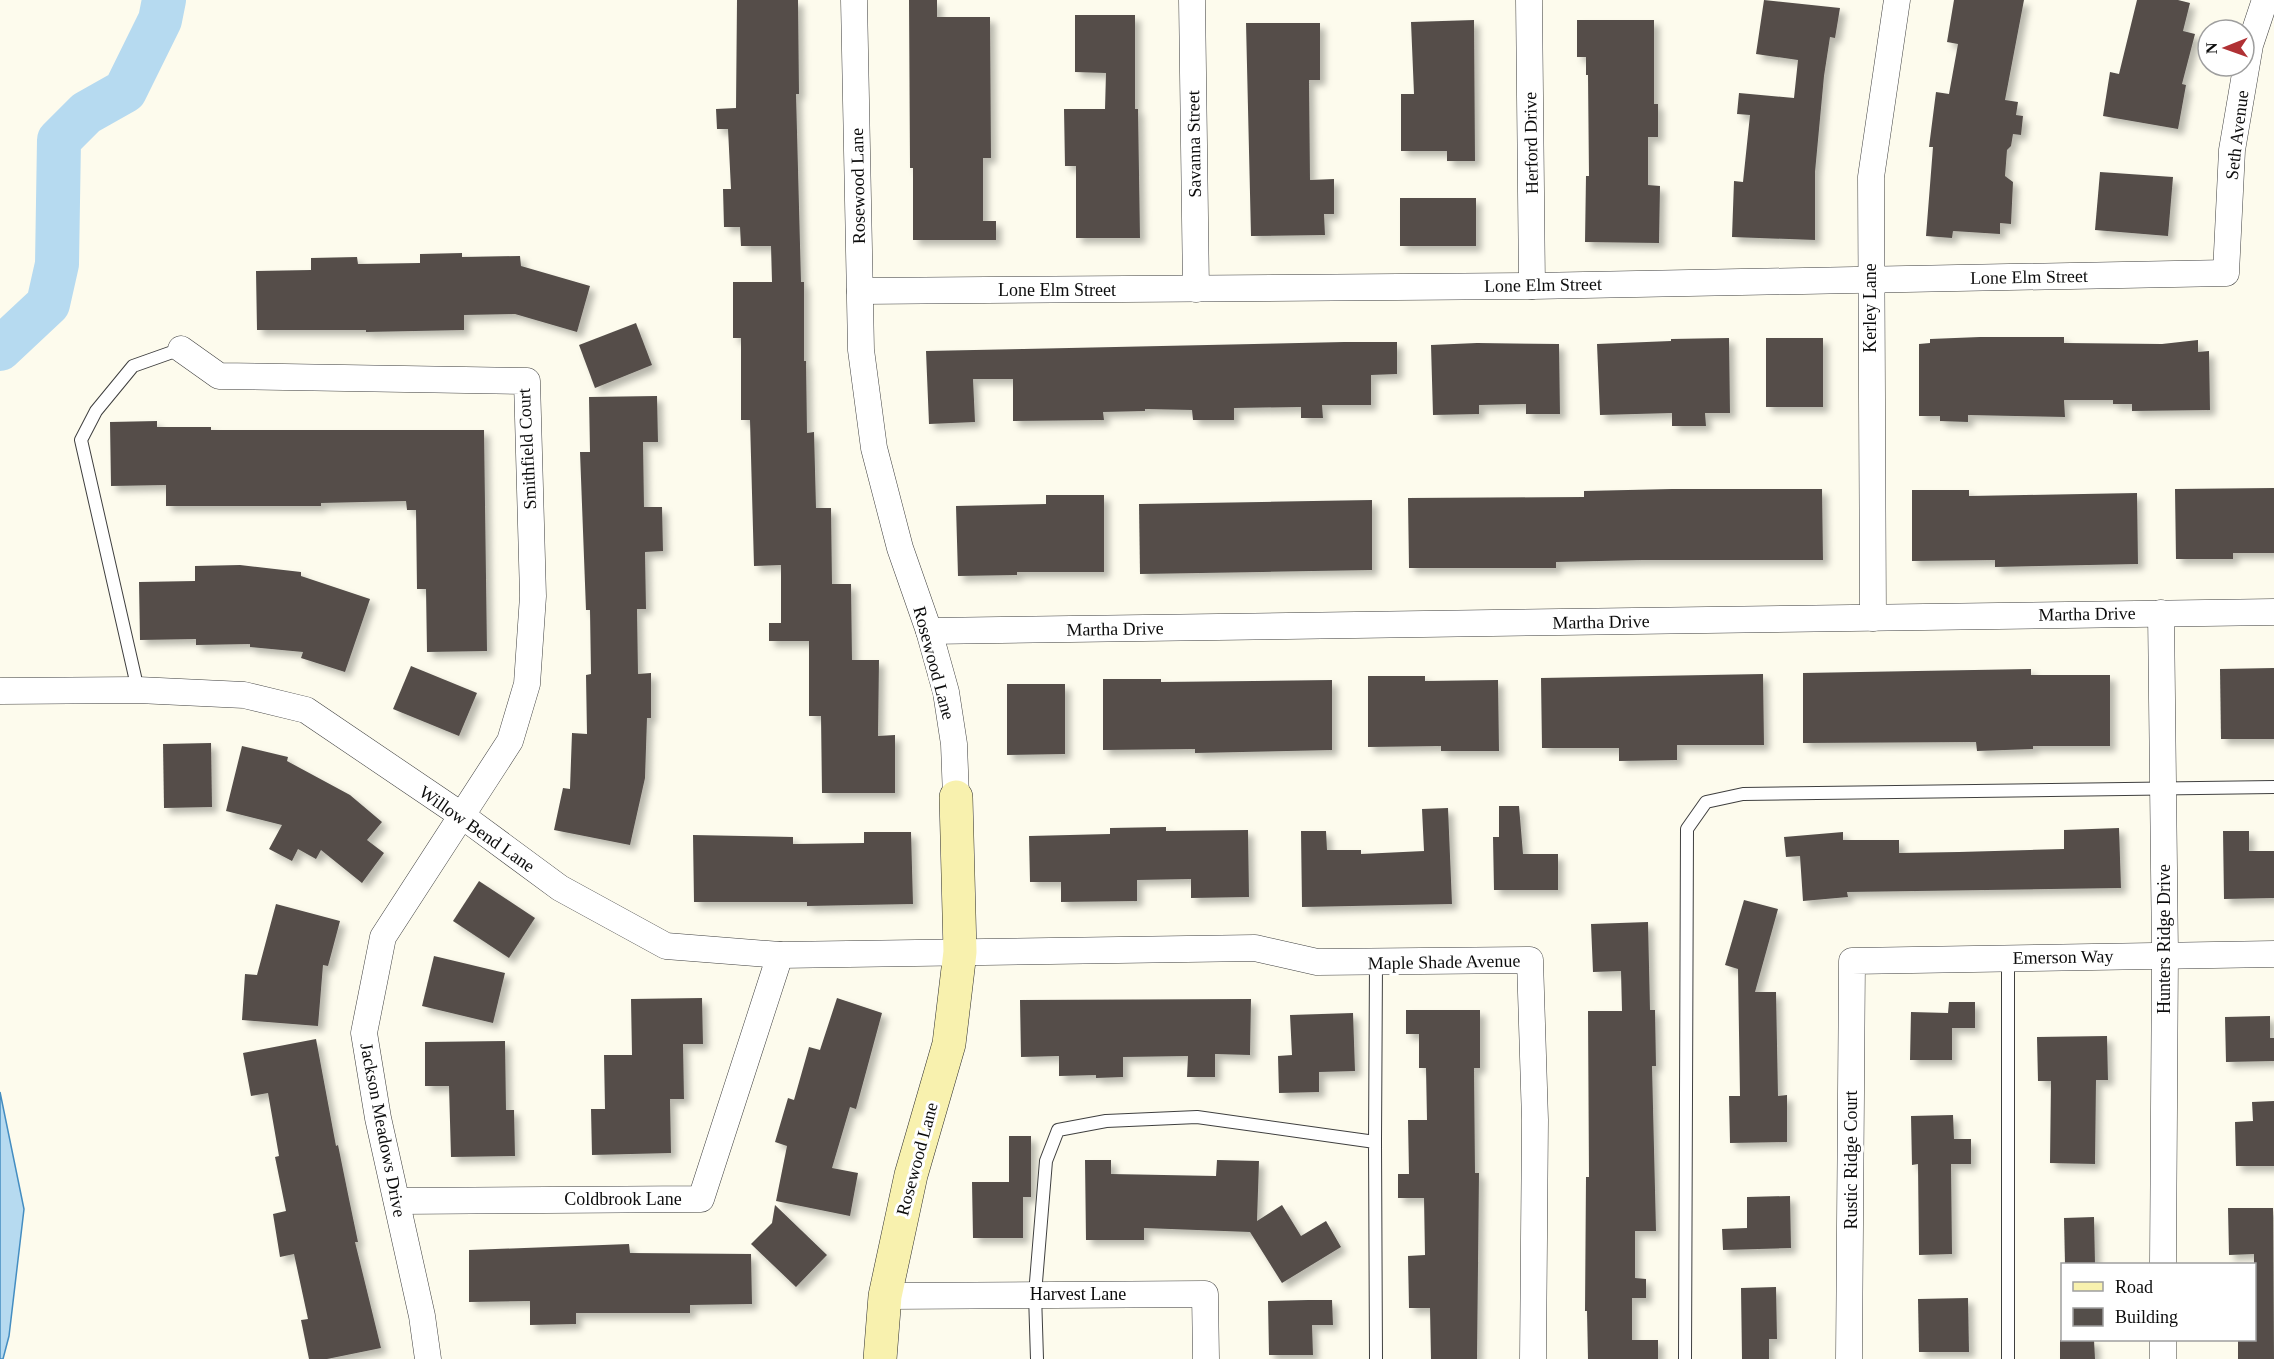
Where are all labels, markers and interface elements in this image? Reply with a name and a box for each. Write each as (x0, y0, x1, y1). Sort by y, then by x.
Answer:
north arrow (2196, 18, 2256, 78)
text: N (2203, 42, 2220, 54)
street label: Seth Avenue (2222, 89, 2252, 181)
street label: Savanna Street (1183, 90, 1205, 198)
street label: Herford Drive (1520, 92, 1542, 194)
street label: Rosewood Lane (847, 128, 869, 244)
street label: Kerley Lane (1860, 263, 1880, 353)
street label: Lone Elm Street (1970, 266, 2088, 288)
street label: Lone Elm Street (1484, 274, 1602, 296)
street label: Lone Elm Street (998, 280, 1116, 300)
street label: Smithfield Court (514, 388, 540, 510)
street label: Martha Drive (2038, 603, 2136, 625)
street label: Rosewood Lane (909, 604, 959, 722)
street label: Martha Drive (1552, 611, 1650, 633)
street label: Martha Drive (1066, 618, 1164, 640)
street label: Willow Bend Lane (415, 782, 539, 876)
street label: Hunters Ridge Drive (2154, 864, 2174, 1014)
street label: Emerson Way (2012, 946, 2114, 968)
street label: Maple Shade Avenue (1368, 951, 1520, 973)
street label: Jackson Meadows Drive (356, 1041, 410, 1219)
street label: Rustic Ridge Court (1841, 1091, 1861, 1230)
street label: Rosewood Lane (892, 1100, 942, 1218)
street label: Coldbrook Lane (564, 1189, 682, 1209)
legend (2061, 1263, 2256, 1341)
text: Road (2115, 1277, 2153, 1297)
street label: Harvest Lane (1030, 1284, 1126, 1304)
text: Building (2115, 1307, 2178, 1327)

